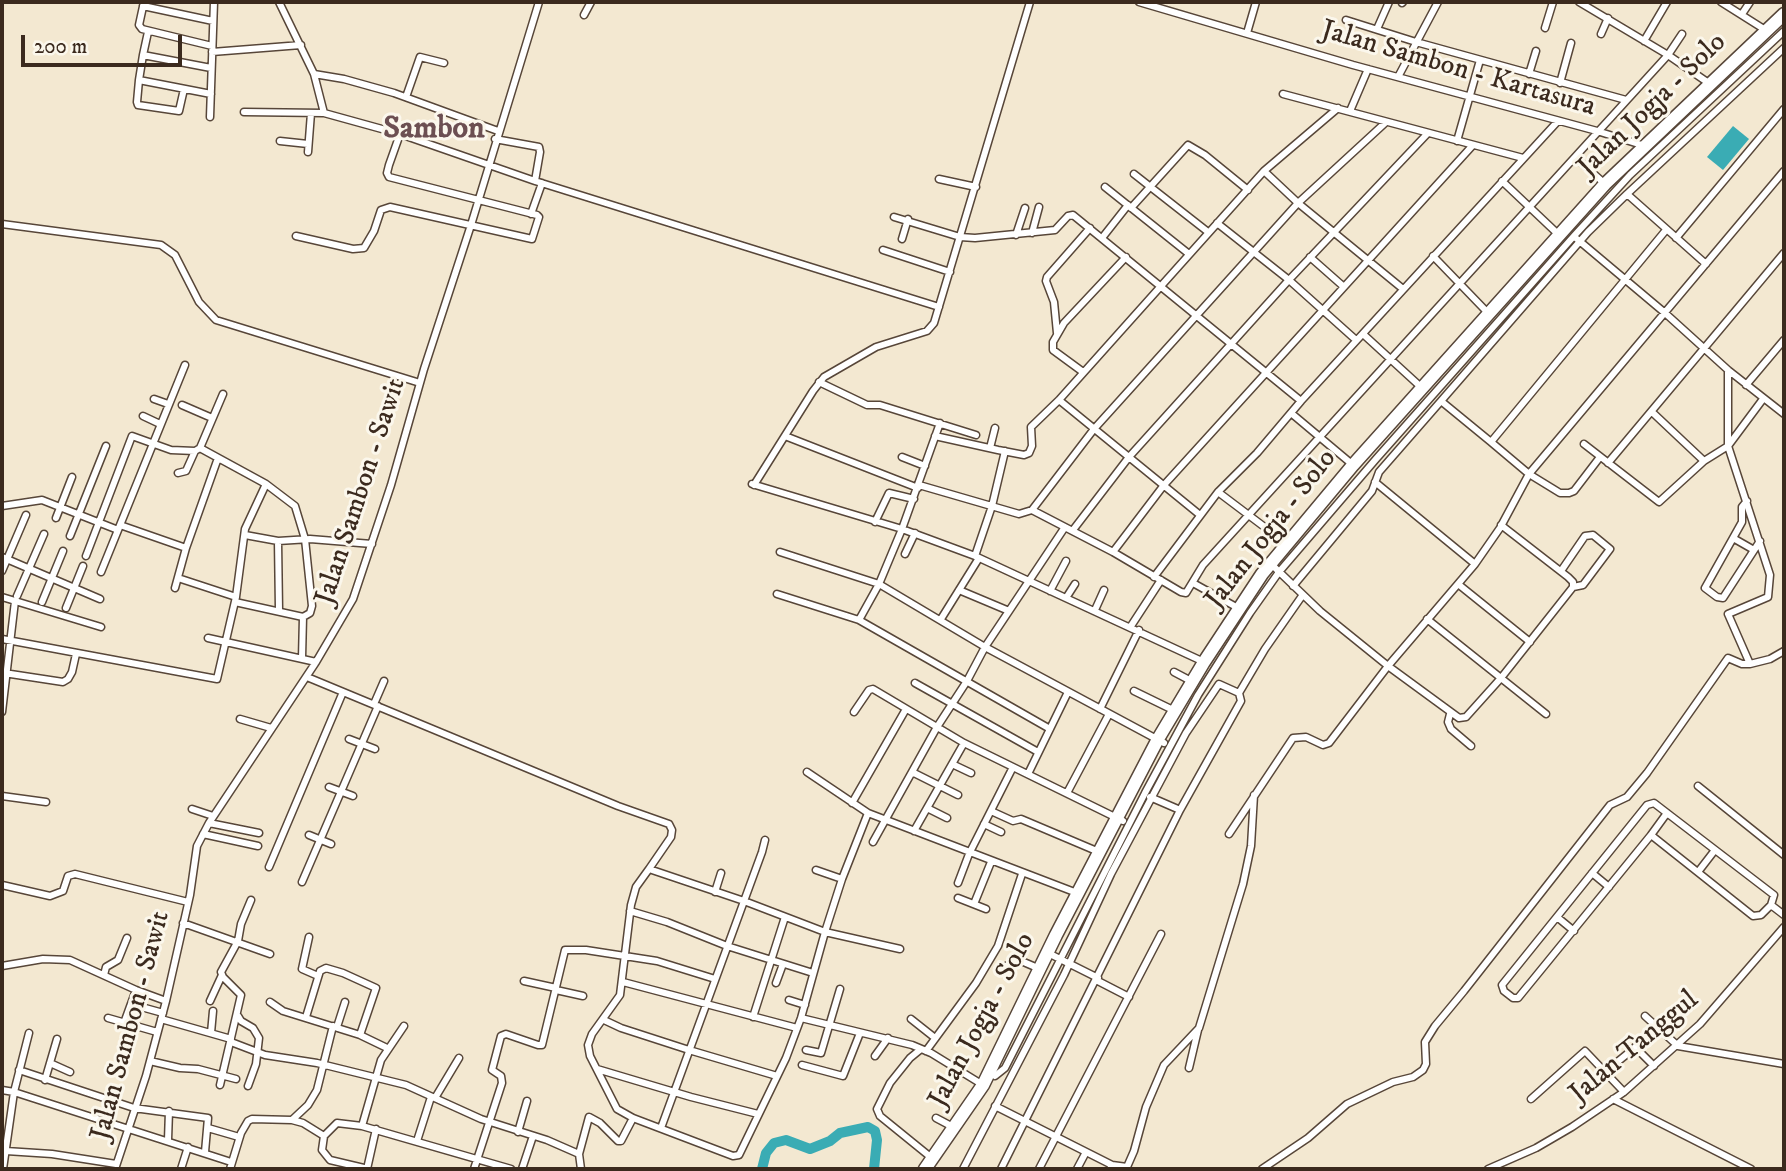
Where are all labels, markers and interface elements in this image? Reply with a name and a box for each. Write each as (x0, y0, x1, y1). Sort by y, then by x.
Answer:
street label: Jalan Sambon - Kartasura (1317, 15, 1599, 125)
scale bar (24, 21, 186, 65)
street label: Jalan Jogja - Solo (1572, 27, 1734, 185)
text: 200 m (34, 34, 87, 60)
district label: Sambon (383, 111, 485, 149)
street label: Jalan Sambon - Sawit (310, 375, 414, 609)
street label: Jalan Jogja - Solo (1199, 443, 1345, 617)
street label: Jalan Sambon - Sawit (85, 908, 179, 1144)
street label: Jalan Jogja - Solo (923, 928, 1043, 1114)
street label: Jalan Tanggul (1564, 984, 1706, 1112)

